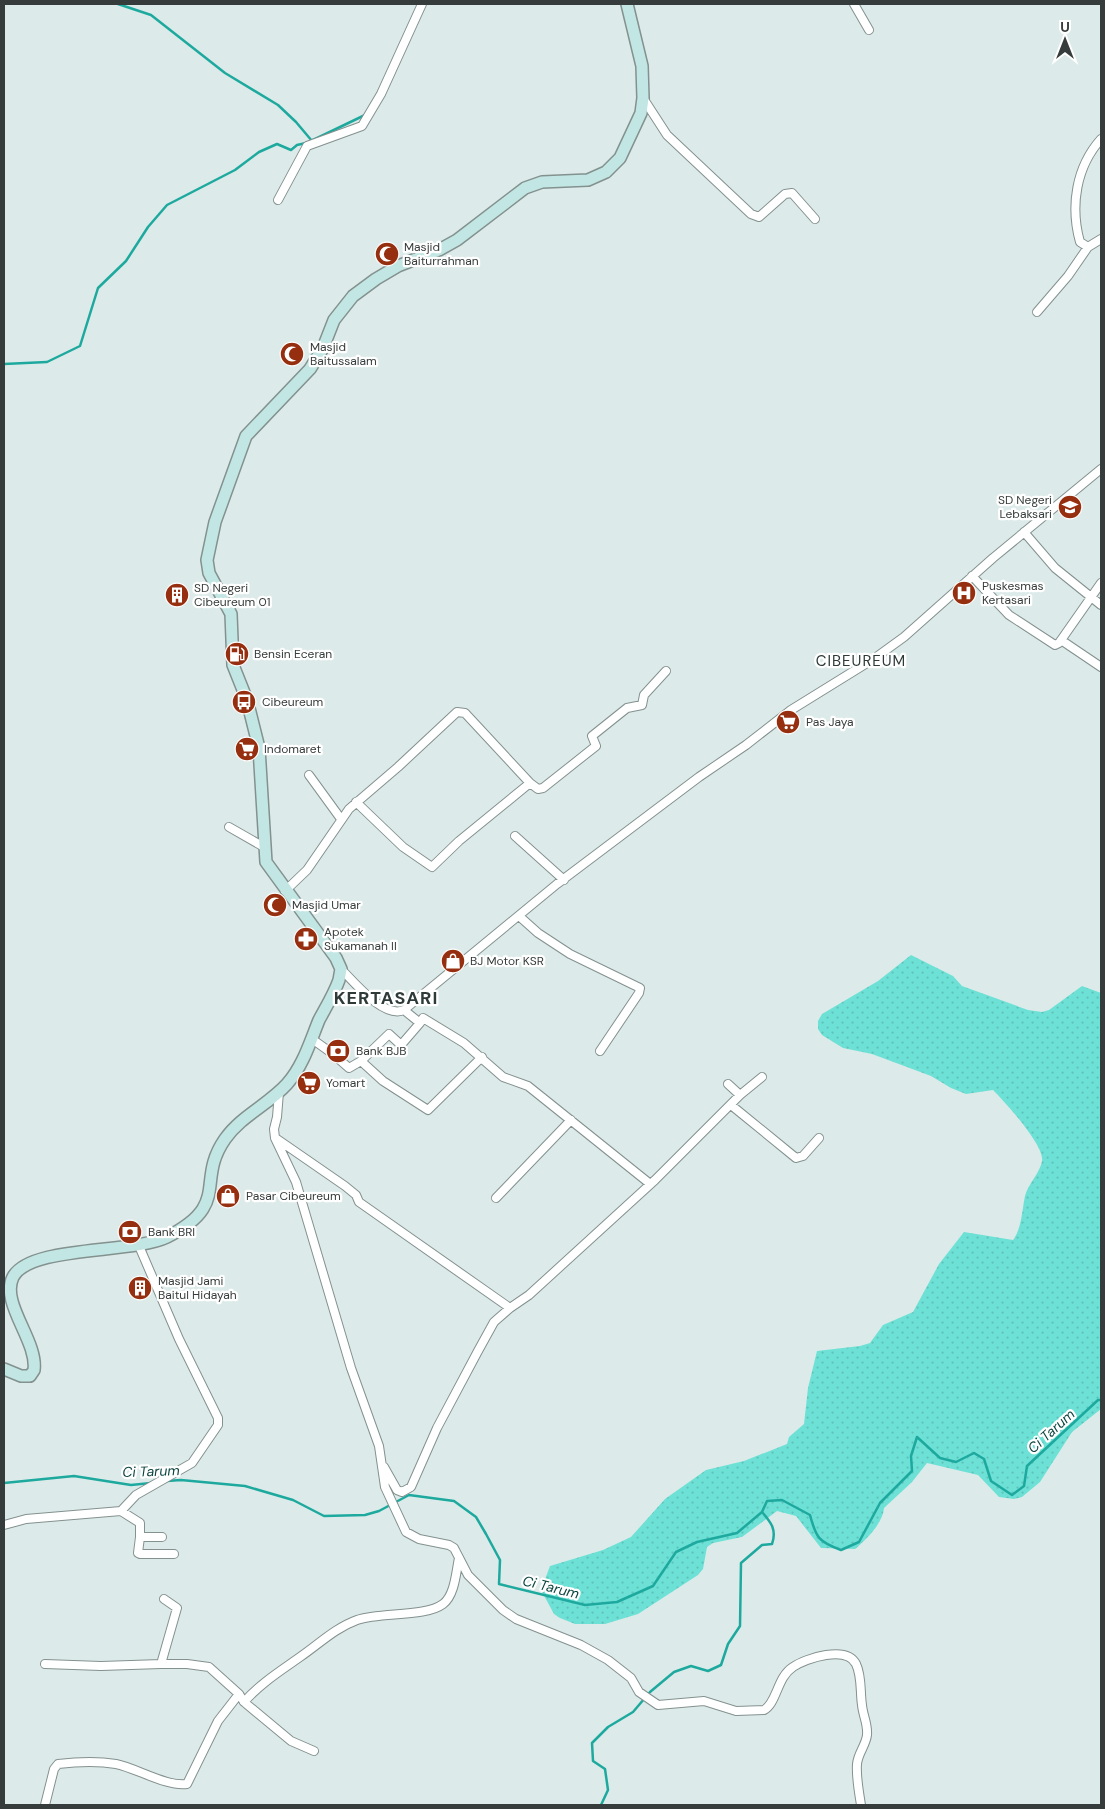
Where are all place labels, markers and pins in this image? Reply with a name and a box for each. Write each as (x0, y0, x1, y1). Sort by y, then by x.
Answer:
place label: Masjid Baiturrahman (404, 239, 479, 269)
mosque icon: Masjid Baiturrahman (374, 241, 400, 267)
place label: Masjid Baitussalam (310, 339, 377, 369)
mosque icon: Masjid Baitussalam (279, 341, 305, 367)
place label: SD Negeri Lebaksari (998, 492, 1052, 522)
school or university icon: SD Negeri Lebaksari (1057, 494, 1083, 520)
place label: Puskesmas Kertasari (982, 578, 1044, 608)
place label: SD Negeri Cibeureum 01 (194, 580, 270, 610)
hospital icon: Puskesmas Kertasari (951, 580, 977, 606)
building icon: SD Negeri Cibeureum 01 (164, 582, 190, 608)
fuel station icon: Bensin Eceran (224, 641, 250, 667)
place label: Bensin Eceran (254, 646, 332, 662)
bus stop icon: Cibeureum (231, 689, 257, 715)
place label: Cibeureum (262, 694, 323, 710)
supermarket icon: Pas Jaya (775, 709, 801, 735)
place label: Pas Jaya (806, 714, 854, 730)
supermarket icon: Indomaret (234, 736, 260, 762)
place label: Indomaret (264, 741, 321, 757)
mosque icon: Masjid Umar (262, 892, 288, 918)
place label: Masjid Umar (292, 897, 361, 913)
place label: Apotek Sukamanah II (324, 924, 397, 954)
pharmacy icon: Apotek Sukamanah II (293, 926, 319, 952)
shop icon: BJ Motor KSR (440, 948, 466, 974)
place label: BJ Motor KSR (470, 953, 544, 969)
bank icon: Bank BJB (325, 1038, 351, 1064)
place label: Bank BJB (356, 1043, 406, 1059)
supermarket icon: Yomart (296, 1070, 322, 1096)
place label: Yomart (326, 1075, 366, 1091)
shop icon: Pasar Cibeureum (215, 1183, 241, 1209)
place label: Pasar Cibeureum (246, 1188, 341, 1204)
bank icon: Bank BRI (117, 1219, 143, 1245)
place label: Bank BRI (148, 1224, 195, 1240)
place label: Masjid Jami Baitul Hidayah (158, 1273, 237, 1303)
building icon: Masjid Jami Baitul Hidayah (127, 1275, 153, 1301)

